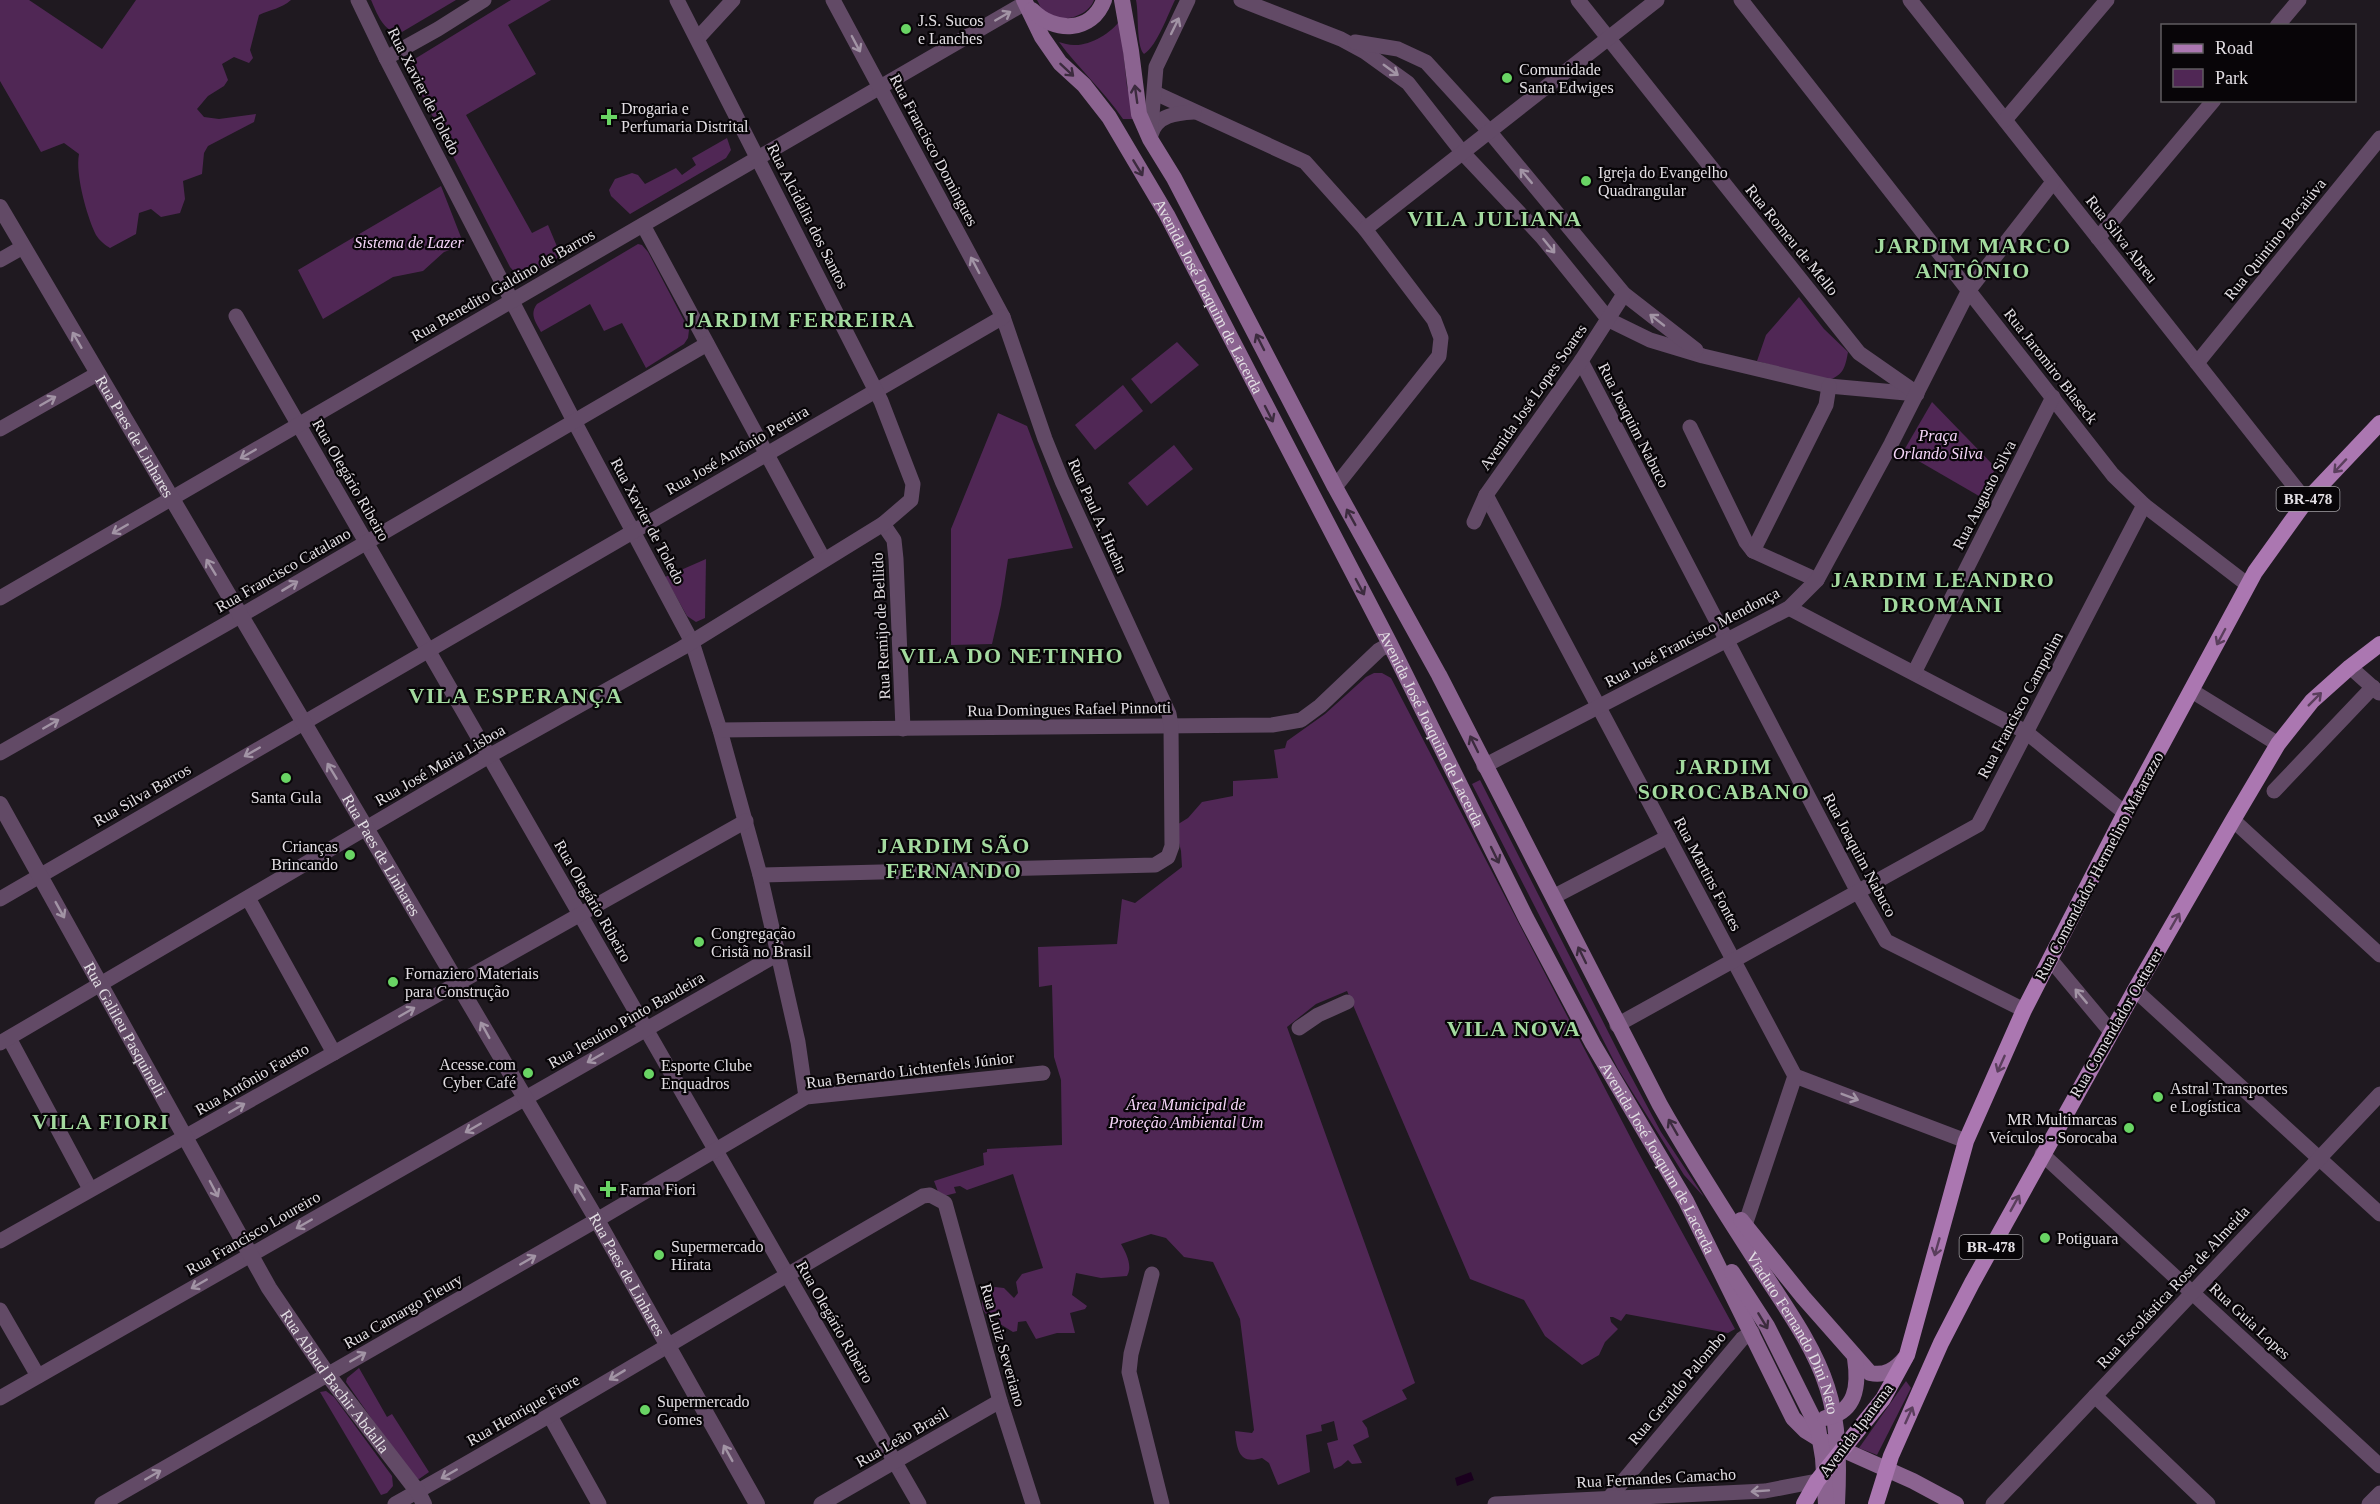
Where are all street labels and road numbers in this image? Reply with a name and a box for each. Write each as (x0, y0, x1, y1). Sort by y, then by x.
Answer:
street label: Rua Xavier de Toledo (385, 25, 463, 157)
street label: Rua Francisco Domingues (886, 71, 981, 229)
street label: Rua Alcidália dos Santos (764, 141, 852, 291)
street label: Rua Quintino Bocaiúva (2221, 175, 2329, 303)
street label: Rua Romeu de Mello (1742, 181, 1842, 299)
street label: Rua Silva Abreu (2083, 192, 2161, 286)
street label: Avenida José Joaquim de Lacerda (1151, 196, 1267, 396)
street label: Rua Benedito Galdino de Barros (408, 225, 598, 345)
street label: Rua Jaromiro Blaseck (2001, 305, 2101, 427)
street label: Avenida José Lopes Soares (1476, 321, 1591, 474)
street label: Rua Joaquim Nabuco (1594, 360, 1673, 491)
street label: Rua Paes de Linhares (93, 372, 177, 500)
street label: Rua José Antônio Pereira (663, 402, 811, 498)
street label: Rua Olegário Ribeiro (308, 416, 393, 544)
street label: Rua Augusto Silva (1949, 438, 2020, 553)
street label: Rua Xavier de Toledo (608, 455, 688, 587)
street label: Rua Paul A. Huehn (1065, 456, 1131, 576)
road number: BR-478 (2276, 487, 2340, 511)
street label: Rua Francisco Catalano (213, 524, 353, 616)
street label: Rua Remijo de Bellido (869, 552, 894, 700)
street label: Rua José Francisco Mendonça (1602, 584, 1783, 691)
street label: Avenida José Joaquim de Lacerda (1376, 627, 1488, 829)
street label: Rua Francisco Campolim (1974, 628, 2067, 782)
street label: Rua Domingues Rafael Pinnotti (967, 699, 1172, 720)
street label: Rua José Maria Lisboa (372, 721, 508, 809)
street label: Rua Comendador Hermelino Matarazzo (2031, 749, 2167, 983)
street label: Rua Silva Barros (90, 760, 194, 830)
street label: Rua Joaquim Nabuco (1819, 790, 1900, 920)
street label: Rua Paes de Linhares (339, 791, 424, 919)
street label: Rua Martins Fontes (1671, 814, 1745, 934)
street label: Rua Olegário Ribeiro (550, 837, 635, 965)
street label: Rua Comendador Oetterer (2066, 945, 2166, 1100)
street label: Rua Galileu Pasquinelli (81, 959, 170, 1101)
street label: Rua Jesuíno Pinto Bandeira (545, 968, 707, 1072)
street label: Rua Antônio Fausto (192, 1040, 312, 1118)
street label: Rua Bernardo Lichtenfels Júnior (805, 1049, 1016, 1091)
street label: Avenida José Joaquim de Lacerda (1597, 1059, 1719, 1256)
street label: Rua Francisco Loureiro (183, 1188, 323, 1278)
street label: Rua Escolástica Rosa de Almeida (2093, 1203, 2253, 1371)
street label: Rua Paes de Linhares (586, 1210, 669, 1339)
road number: BR-478 (1960, 1235, 2022, 1259)
street label: Viaduto Fernando Dini Neto (1744, 1248, 1842, 1416)
street label: Rua Olegário Ribeiro (792, 1258, 877, 1386)
street label: Rua Camargo Fleury (341, 1270, 466, 1353)
street label: Rua Guia Lopes (2205, 1279, 2294, 1363)
street label: Rua Luiz Severiano (977, 1282, 1029, 1408)
street label: Rua Abbud Bachir Abdalla (278, 1306, 393, 1456)
street label: Rua Geraldo Palombo (1625, 1328, 1729, 1448)
street label: Rua Henrique Fiore (464, 1371, 583, 1450)
street label: Avenida Ipanema (1815, 1380, 1897, 1480)
street label: Rua Leão Brasil (853, 1403, 952, 1470)
street label: Rua Fernandes Camacho (1576, 1465, 1736, 1491)

